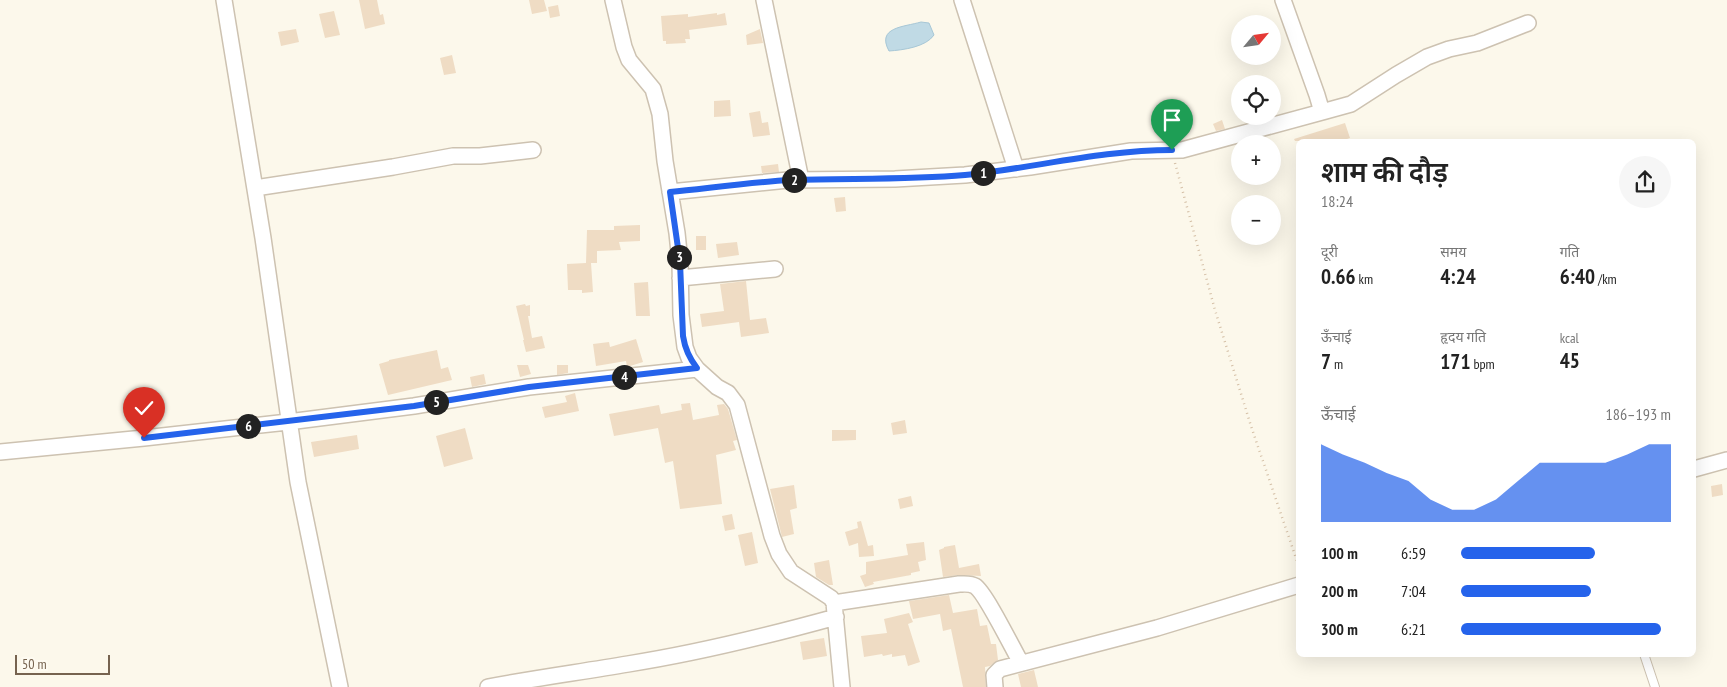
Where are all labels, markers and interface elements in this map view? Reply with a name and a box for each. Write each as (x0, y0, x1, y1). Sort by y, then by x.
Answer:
north arrow (1231, 15, 1281, 65)
map controls (1231, 15, 1281, 245)
button: locate (1231, 75, 1281, 125)
pin (1151, 99, 1193, 150)
icon: arrive (1158, 106, 1186, 134)
button: + (1231, 135, 1281, 185)
text: शाम की दौड़ (1321, 153, 1448, 190)
button: share (1619, 156, 1671, 208)
pin: 1 (970, 160, 996, 186)
text: 1 (980, 164, 987, 182)
pin: 2 (782, 168, 806, 192)
text: 2 (791, 171, 798, 189)
text: 18:24 (1321, 191, 1353, 211)
button: − (1231, 195, 1281, 245)
text: दूरी (1321, 243, 1338, 261)
text: समय (1440, 243, 1466, 261)
text: गति (1560, 243, 1579, 261)
pin: 3 (666, 244, 692, 270)
text: 3 (676, 248, 683, 266)
text: 0.66 (1321, 263, 1356, 290)
text: 4:24 (1440, 263, 1476, 290)
text: 6:40 (1560, 263, 1595, 290)
text: km (1356, 270, 1373, 288)
text: /km (1595, 270, 1617, 288)
text: ऊँचाई (1321, 328, 1351, 346)
text: हृदय गति (1440, 328, 1486, 346)
text: kcal (1560, 329, 1579, 347)
text: 45 (1560, 347, 1580, 374)
text: 7 (1321, 348, 1331, 375)
text: 171 (1440, 348, 1470, 375)
text: m (1331, 355, 1343, 373)
text: bpm (1470, 355, 1495, 373)
pin: 4 (612, 364, 636, 390)
text: 4 (621, 368, 628, 386)
pin (123, 387, 165, 438)
pin: 5 (424, 390, 448, 414)
text: 5 (433, 393, 440, 411)
icon: check (130, 394, 158, 422)
text: ऊँचाई (1321, 404, 1356, 424)
text: 186–193 m (1606, 404, 1671, 424)
pin: 6 (236, 414, 260, 438)
text: 6 (245, 417, 252, 435)
text: 100 m (1321, 543, 1358, 563)
text: 6:59 (1401, 543, 1426, 563)
text: 200 m (1321, 581, 1358, 601)
text: 7:04 (1401, 581, 1426, 601)
text: 300 m (1321, 619, 1358, 639)
text: 6:21 (1401, 619, 1426, 639)
scale bar (15, 652, 110, 675)
text: 50 m (22, 655, 47, 673)

